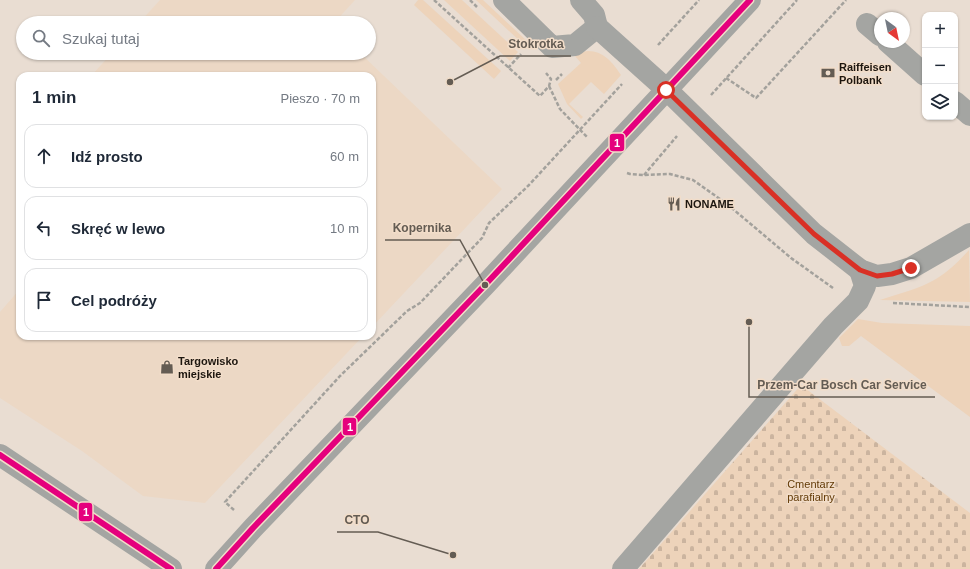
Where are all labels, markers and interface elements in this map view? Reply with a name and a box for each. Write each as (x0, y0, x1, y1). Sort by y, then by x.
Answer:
north arrow (874, 12, 910, 48)
map controls (922, 12, 958, 120)
button: + (922, 12, 958, 48)
search box (16, 16, 376, 60)
icon: search (30, 27, 52, 49)
text: Szukaj tutaj (62, 30, 140, 47)
callout: Stokrotka (500, 32, 571, 56)
text: Stokrotka (508, 37, 564, 51)
button: − (922, 48, 958, 84)
place label: Raiffeisen Polbank (839, 61, 892, 86)
bank icon: Raiffeisen Polbank (820, 65, 836, 81)
route start (657, 81, 675, 99)
button: layers (922, 84, 958, 120)
text: 1 min (32, 88, 76, 107)
text: Pieszo · 70 m (281, 91, 360, 106)
line badge: 1 (609, 133, 625, 152)
text: 1 (614, 137, 620, 149)
icon: ahead (33, 145, 55, 167)
text: Idź prosto (71, 148, 143, 165)
text: 60 m (330, 149, 359, 164)
restaurant icon: NONAME (666, 196, 682, 212)
place label: NONAME (685, 198, 734, 210)
callout: Kopernika (385, 216, 460, 240)
icon: left (33, 217, 55, 239)
text: Skręć w lewo (71, 220, 165, 237)
text: 10 m (330, 221, 359, 236)
text: Kopernika (393, 221, 452, 235)
route end (902, 259, 920, 277)
icon: arrive (33, 289, 55, 311)
text: Cel podróży (71, 292, 157, 309)
place label: Targowisko miejskie (178, 355, 239, 380)
shop icon: Targowisko miejskie (159, 359, 175, 375)
callout: Przem-Car Bosch Car Service (749, 373, 935, 397)
text: Przem-Car Bosch Car Service (757, 378, 927, 392)
line badge: 1 (342, 417, 357, 436)
text: 1 (347, 421, 353, 433)
park label: Cmentarz parafialny (787, 478, 835, 503)
line badge: 1 (78, 502, 93, 522)
text: 1 (83, 506, 89, 518)
callout: CTO (337, 508, 378, 532)
text: CTO (344, 513, 370, 527)

